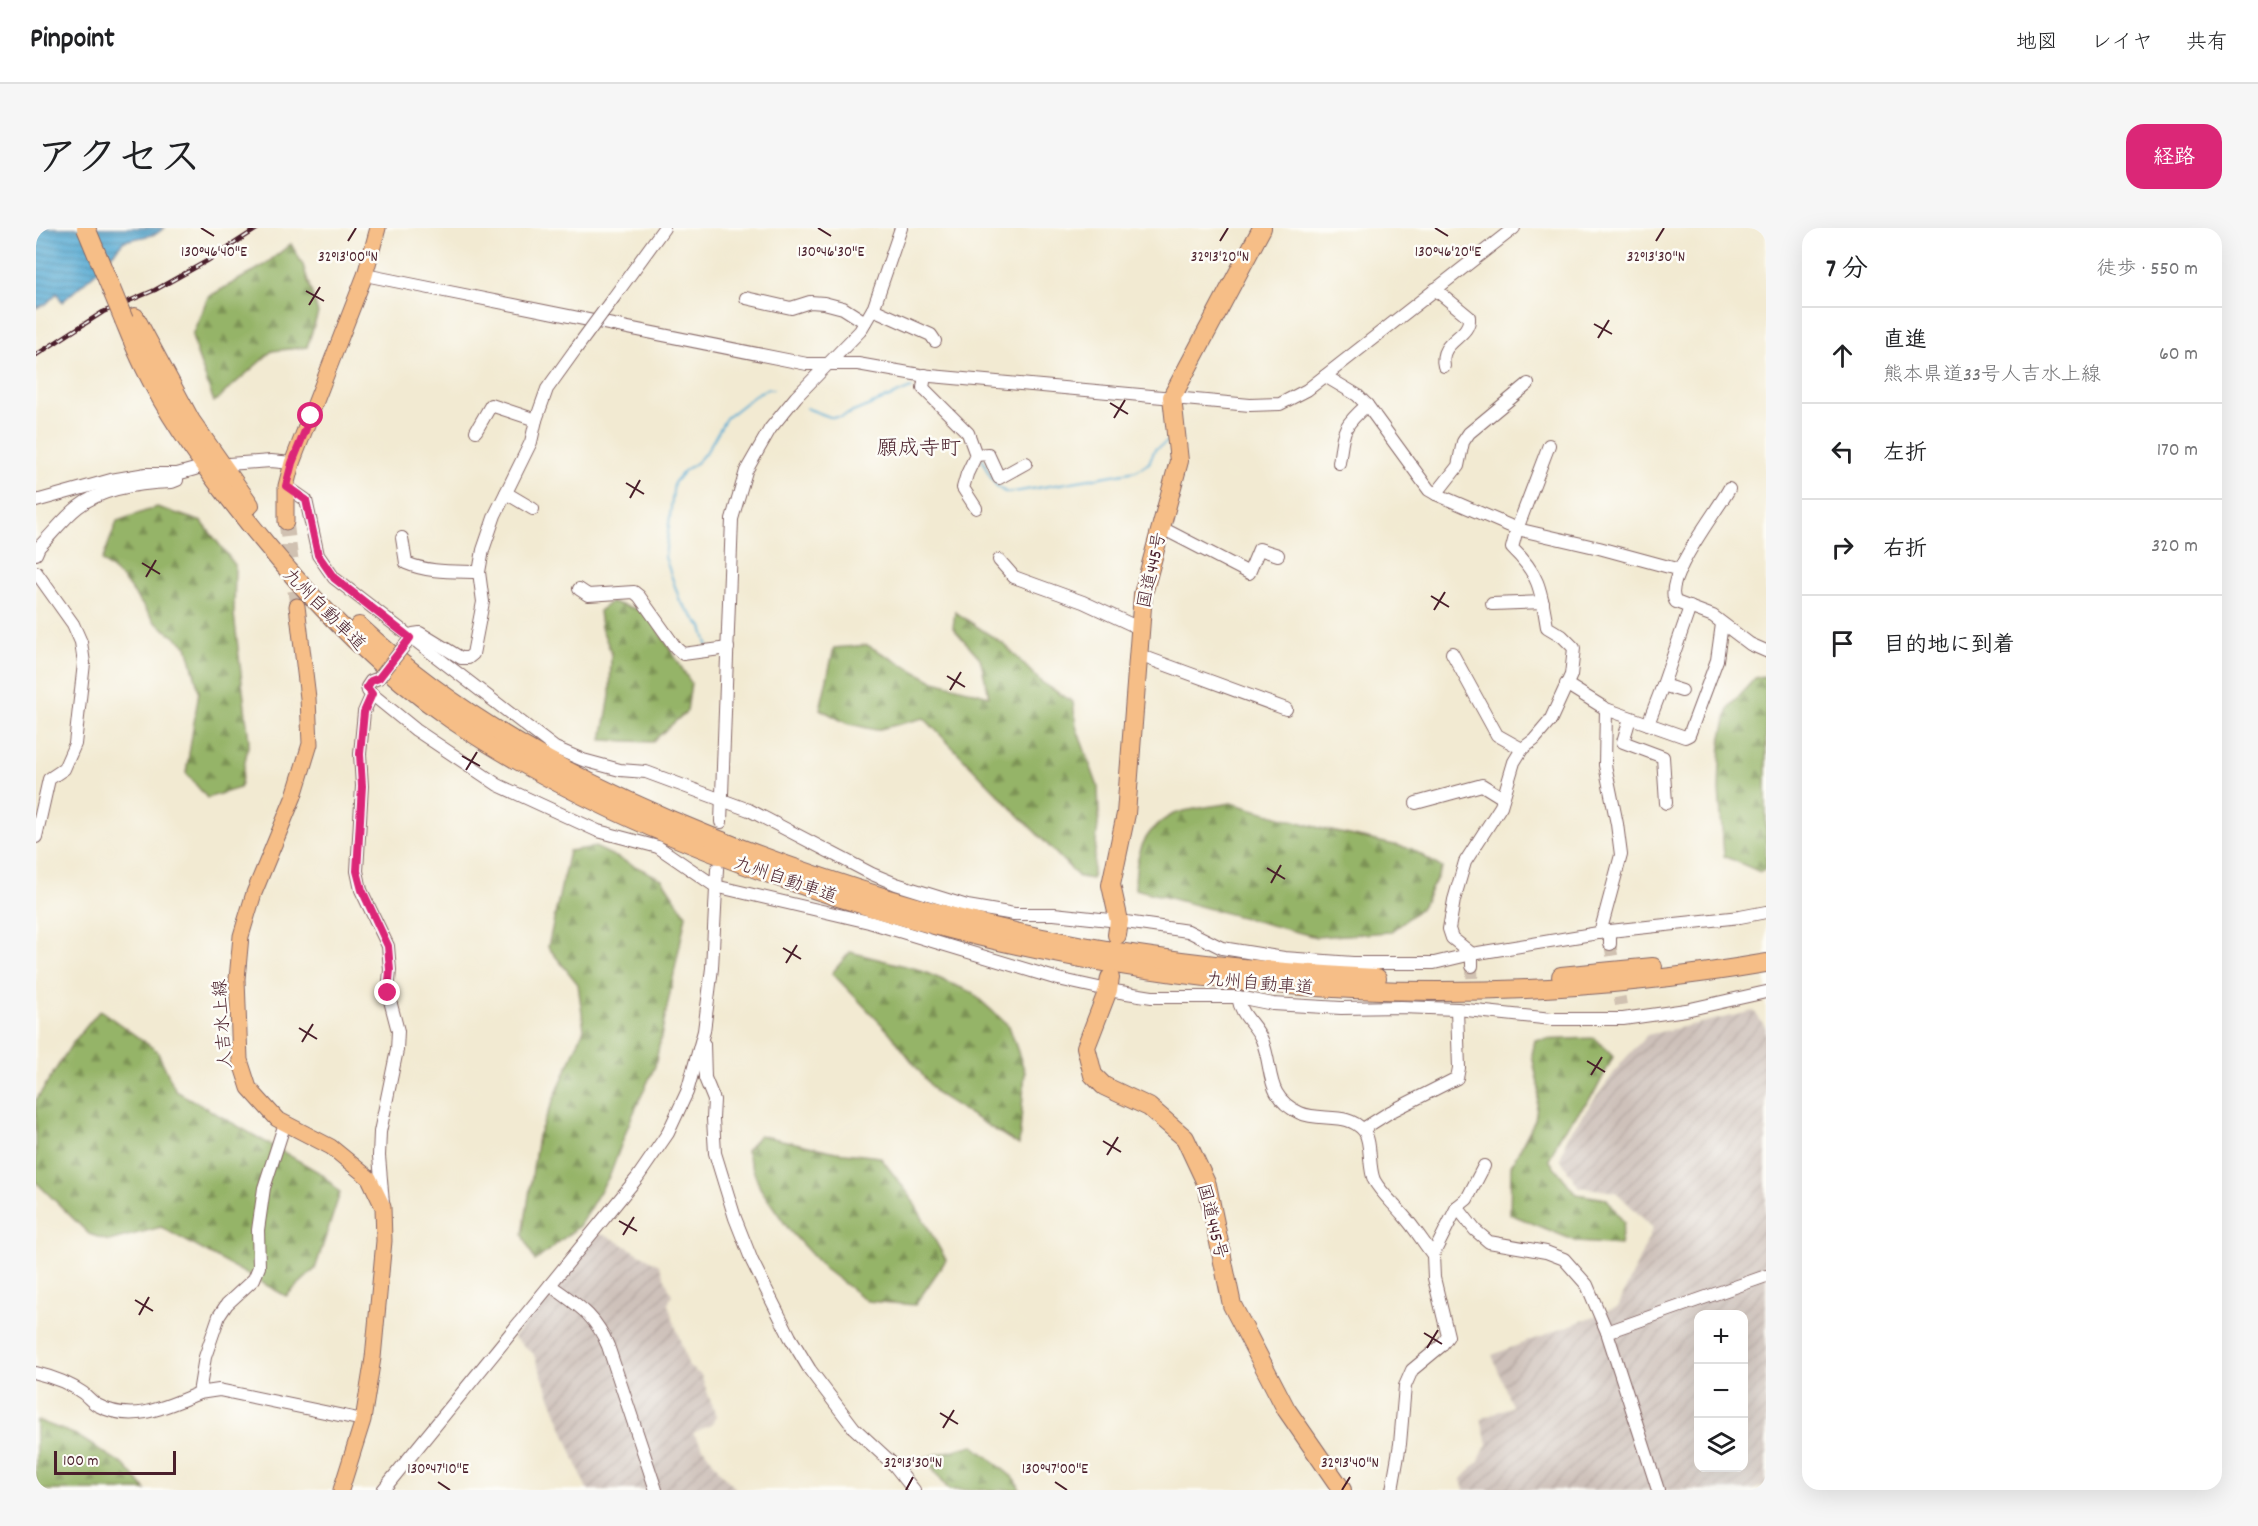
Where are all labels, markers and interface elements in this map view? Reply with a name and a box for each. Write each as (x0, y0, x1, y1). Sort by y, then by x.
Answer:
text: Pinpoint (30, 21, 115, 61)
text: 地図 (2016, 29, 2058, 59)
text: レイヤ (2091, 29, 2153, 59)
text: 共有 (2186, 29, 2228, 59)
button: 経路 (2126, 124, 2222, 189)
text: アクセス (36, 132, 201, 192)
text: 130°46'40"E (181, 242, 247, 264)
text: 130°46'30"E (798, 242, 864, 264)
text: 130°46'20"E (1415, 242, 1481, 264)
text: 32°13'00"N (318, 247, 378, 269)
text: 32°13'20"N (1191, 247, 1249, 269)
text: 32°13'30"N (1627, 247, 1685, 269)
text: 7 分 (1826, 252, 1868, 289)
text: 徒歩 · 550 m (2097, 256, 2198, 284)
text: 直進 (1883, 326, 1927, 357)
icon: ahead (1826, 339, 1859, 372)
text: 60 m (2159, 341, 2198, 369)
text: 熊本県道33号人吉水上線 (1883, 362, 2101, 390)
route start (297, 402, 323, 428)
district label: 願成寺町 (877, 435, 961, 465)
icon: left (1826, 435, 1859, 468)
text: 170 m (2157, 437, 2198, 465)
text: 左折 (1883, 439, 1927, 470)
street label: 国道445号 (1133, 530, 1174, 611)
icon: right (1826, 531, 1859, 564)
text: 320 m (2151, 533, 2198, 561)
text: 右折 (1883, 535, 1927, 566)
street label: 九州自動車道 (276, 564, 370, 658)
icon: arrive (1826, 627, 1859, 660)
text: 目的地に到着 (1883, 631, 2015, 662)
street label: 九州自動車道 (730, 852, 840, 911)
street label: 九州自動車道 (1205, 968, 1315, 1003)
street label: 人吉水上線 (209, 978, 240, 1070)
route end (374, 979, 400, 1005)
street label: 国道445号 (1189, 1181, 1232, 1262)
map controls (1694, 1310, 1748, 1472)
button: + (1694, 1310, 1748, 1364)
button: − (1694, 1364, 1748, 1418)
button: layers (1694, 1418, 1748, 1472)
scale bar (54, 1448, 176, 1476)
text: 100 m (63, 1450, 99, 1473)
text: 32°13'30"N (884, 1453, 942, 1475)
text: 32°13'40"N (1321, 1453, 1379, 1475)
text: 130°47'10"E (407, 1459, 469, 1481)
text: 130°47'00"E (1022, 1459, 1088, 1481)

